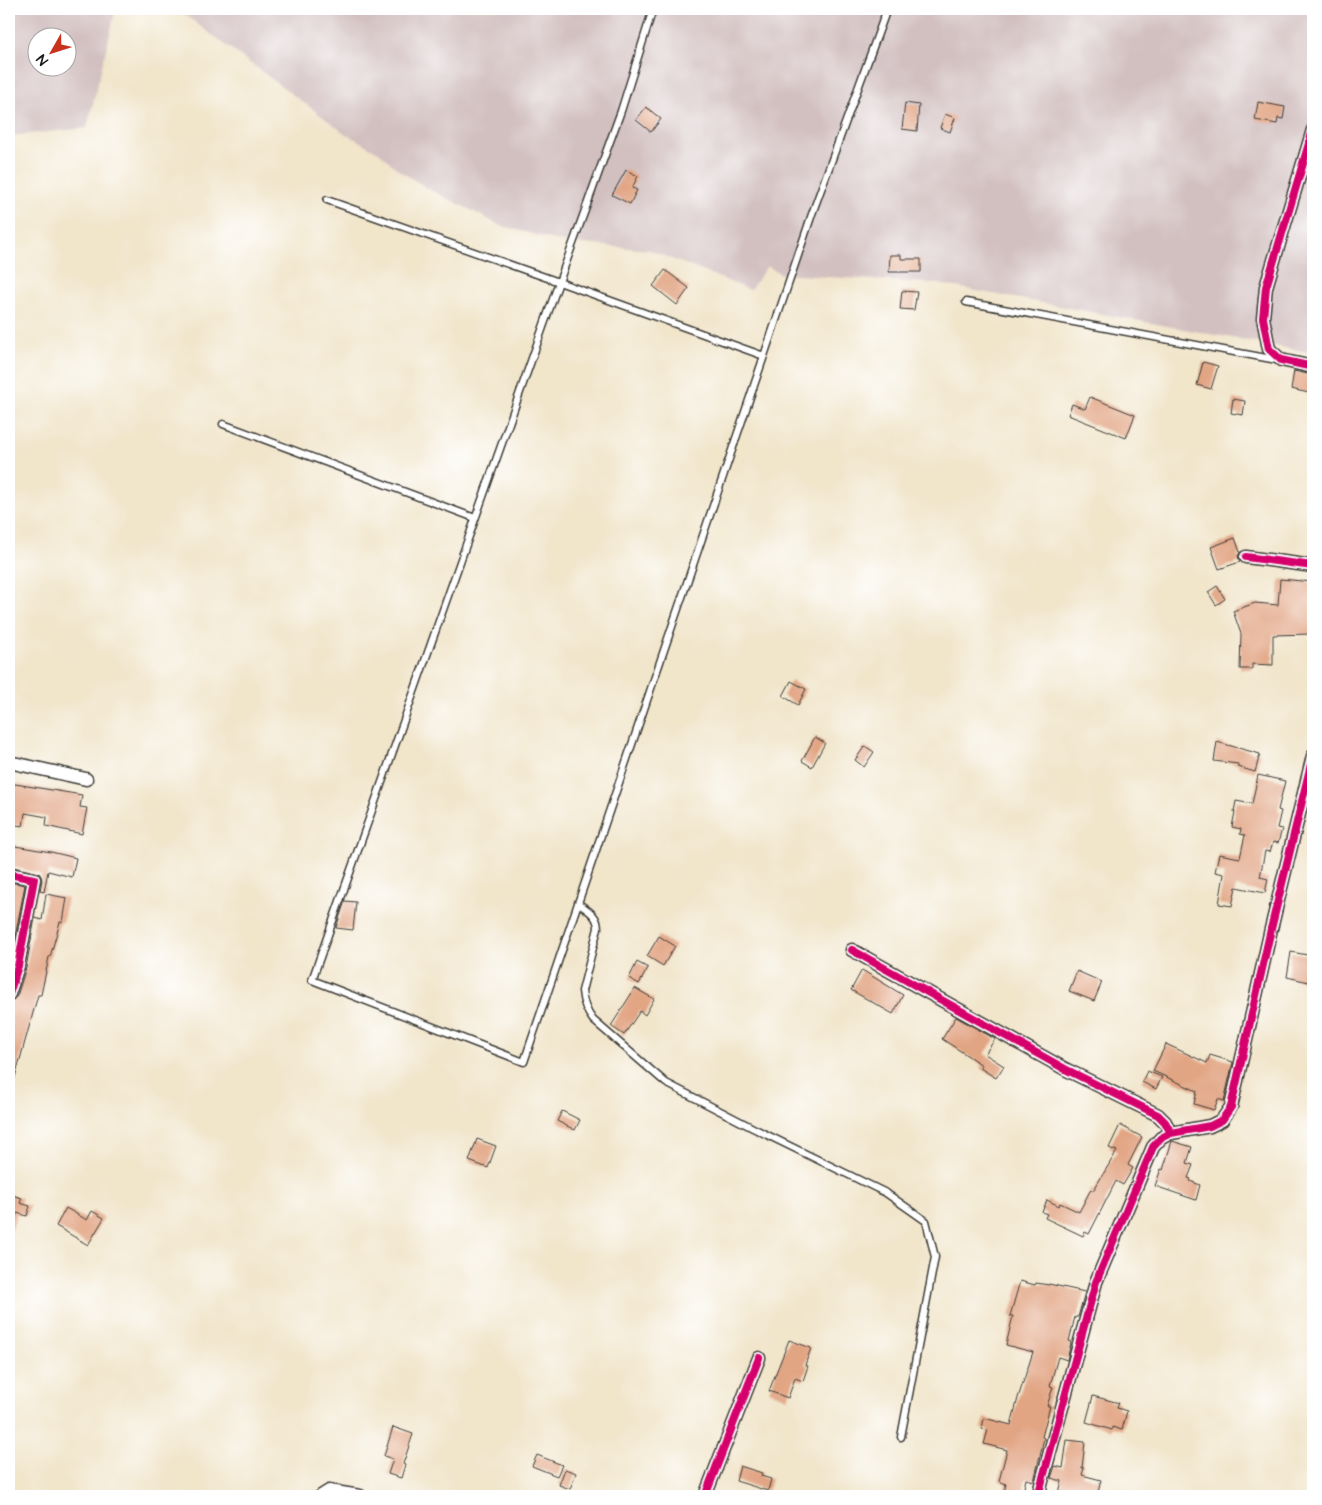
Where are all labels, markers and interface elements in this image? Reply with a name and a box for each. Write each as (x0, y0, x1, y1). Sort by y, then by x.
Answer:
north arrow (28, 28, 78, 78)
text: N (32, 50, 53, 69)

